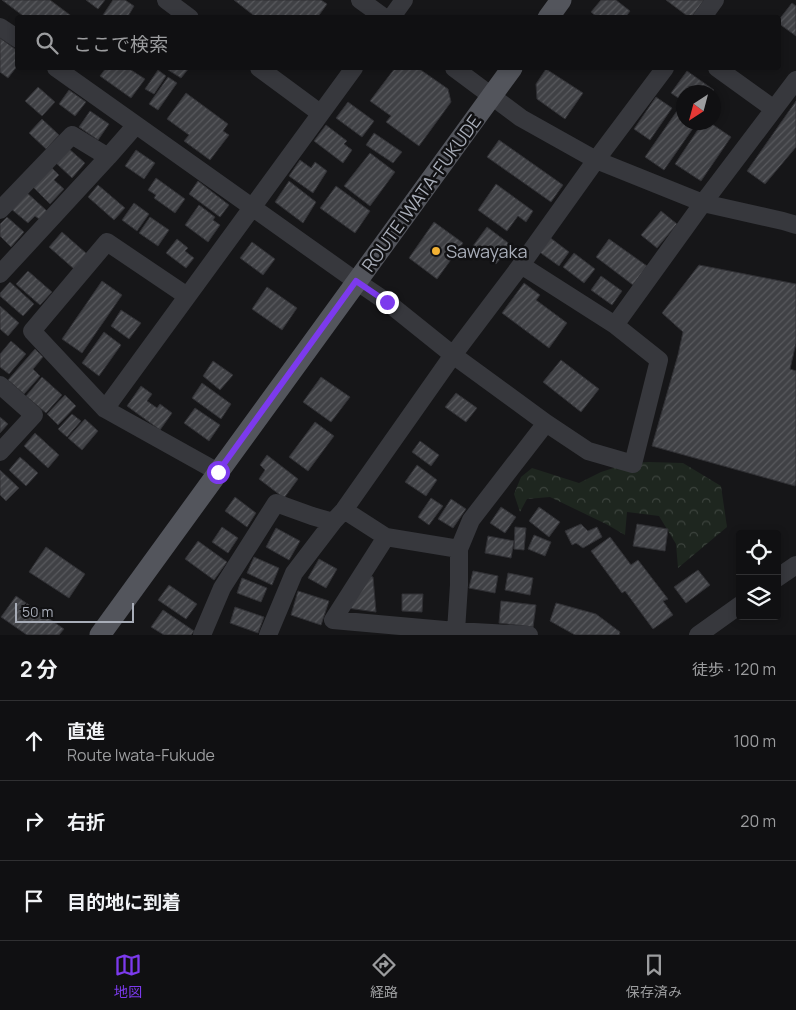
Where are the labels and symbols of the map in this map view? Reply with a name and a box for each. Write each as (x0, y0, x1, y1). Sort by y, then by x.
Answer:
north arrow (676, 85, 721, 130)
street label: ROUTE IWATA-FUKUDE (356, 110, 486, 276)
place label: Sawayaka (446, 239, 528, 263)
marker: Sawayaka (430, 245, 442, 257)
route end (376, 291, 399, 314)
route start (207, 461, 230, 484)
scale bar (15, 600, 134, 623)

